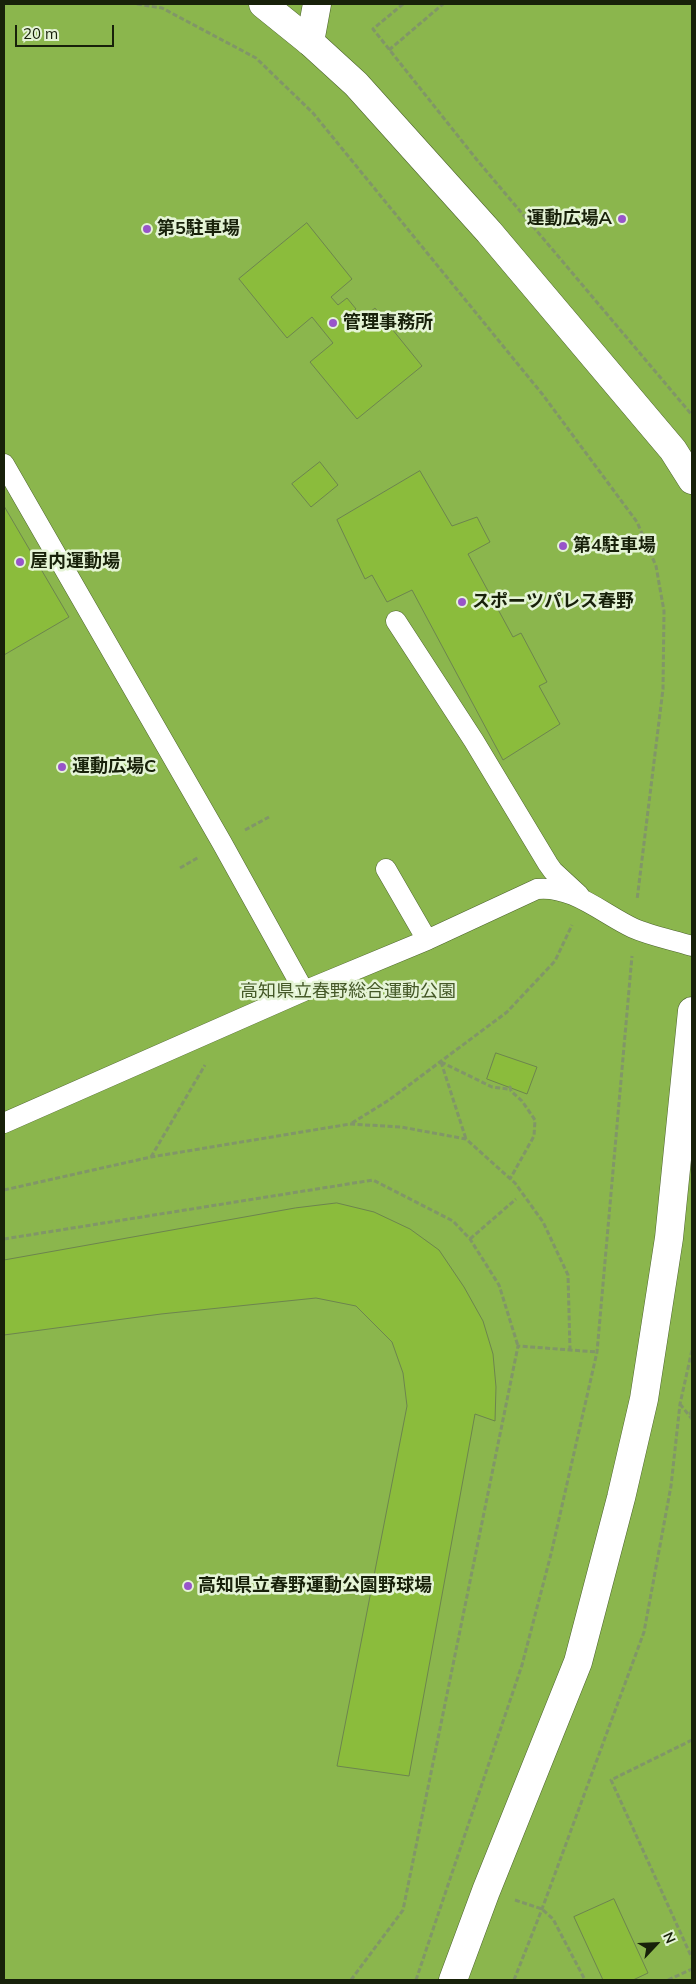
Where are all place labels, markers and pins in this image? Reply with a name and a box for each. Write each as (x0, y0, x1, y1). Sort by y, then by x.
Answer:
place label: 運動広場A (527, 208, 612, 230)
marker: 運動広場A (616, 213, 628, 225)
place label: 第5駐車場 (157, 218, 240, 240)
marker: 第5駐車場 (141, 223, 153, 235)
place label: 管理事務所 (343, 312, 433, 334)
marker: 管理事務所 (327, 317, 339, 329)
place label: 第4駐車場 (573, 535, 656, 557)
marker: 第4駐車場 (557, 540, 569, 552)
place label: 屋内運動場 (30, 551, 120, 573)
marker: 屋内運動場 (14, 556, 26, 568)
place label: スポーツパレス春野 (472, 591, 634, 613)
marker: スポーツパレス春野 (456, 596, 468, 608)
place label: 運動広場C (72, 756, 156, 778)
marker: 運動広場C (56, 761, 68, 773)
place label: 高知県立春野運動公園野球場 (198, 1575, 432, 1597)
marker: 高知県立春野運動公園野球場 (182, 1580, 194, 1592)

